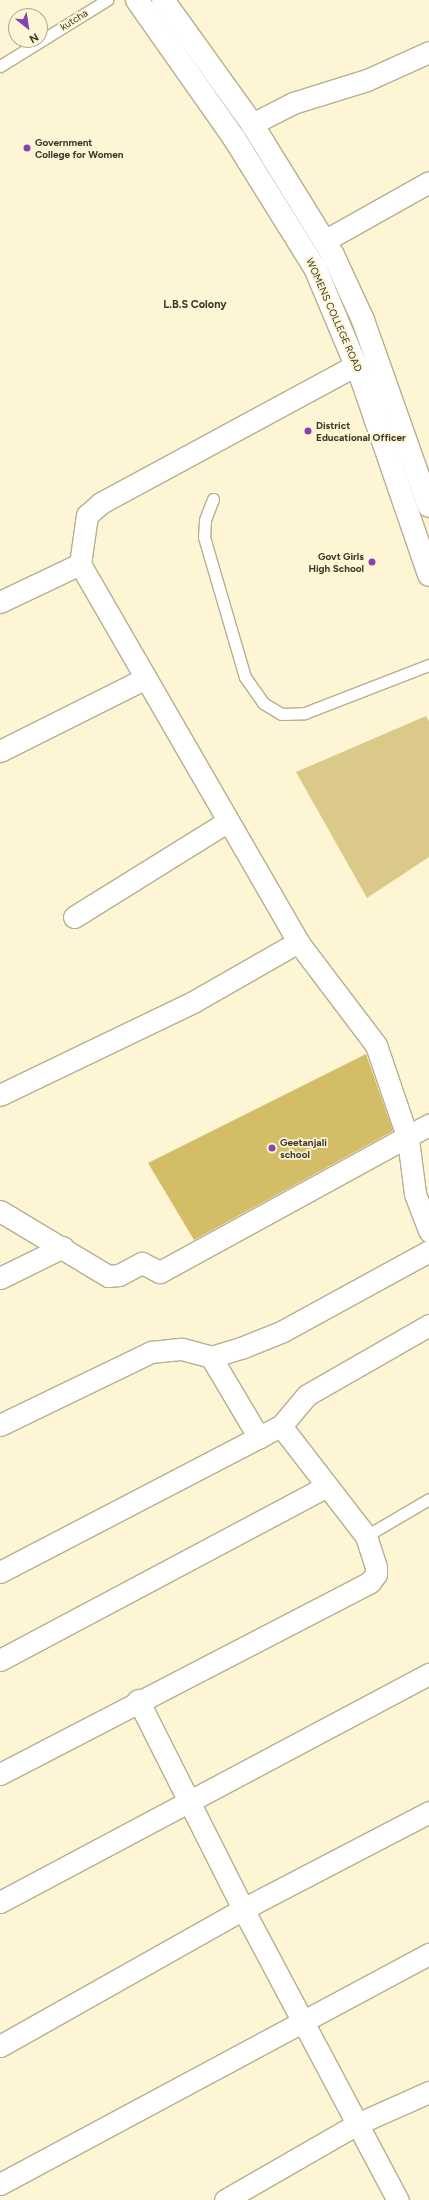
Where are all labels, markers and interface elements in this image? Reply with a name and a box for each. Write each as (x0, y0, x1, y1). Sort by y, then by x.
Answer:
street label: kutcha (58, 7, 90, 33)
north arrow (8, 8, 48, 48)
text: N (27, 30, 41, 46)
place label: Government College for Women (35, 136, 123, 160)
marker: Government College for Women (22, 143, 32, 153)
street label: WOMENS COLLEGE ROAD (303, 256, 365, 374)
district label: L.B.S Colony (163, 298, 227, 312)
place label: District Educational Officer (316, 419, 406, 442)
marker: District Educational Officer (303, 426, 313, 436)
place label: Govt Girls High School (308, 550, 364, 574)
marker: Govt Girls High School (367, 557, 377, 567)
place label: Geetanjali school (280, 1136, 327, 1160)
marker: Geetanjali school (267, 1143, 277, 1153)

